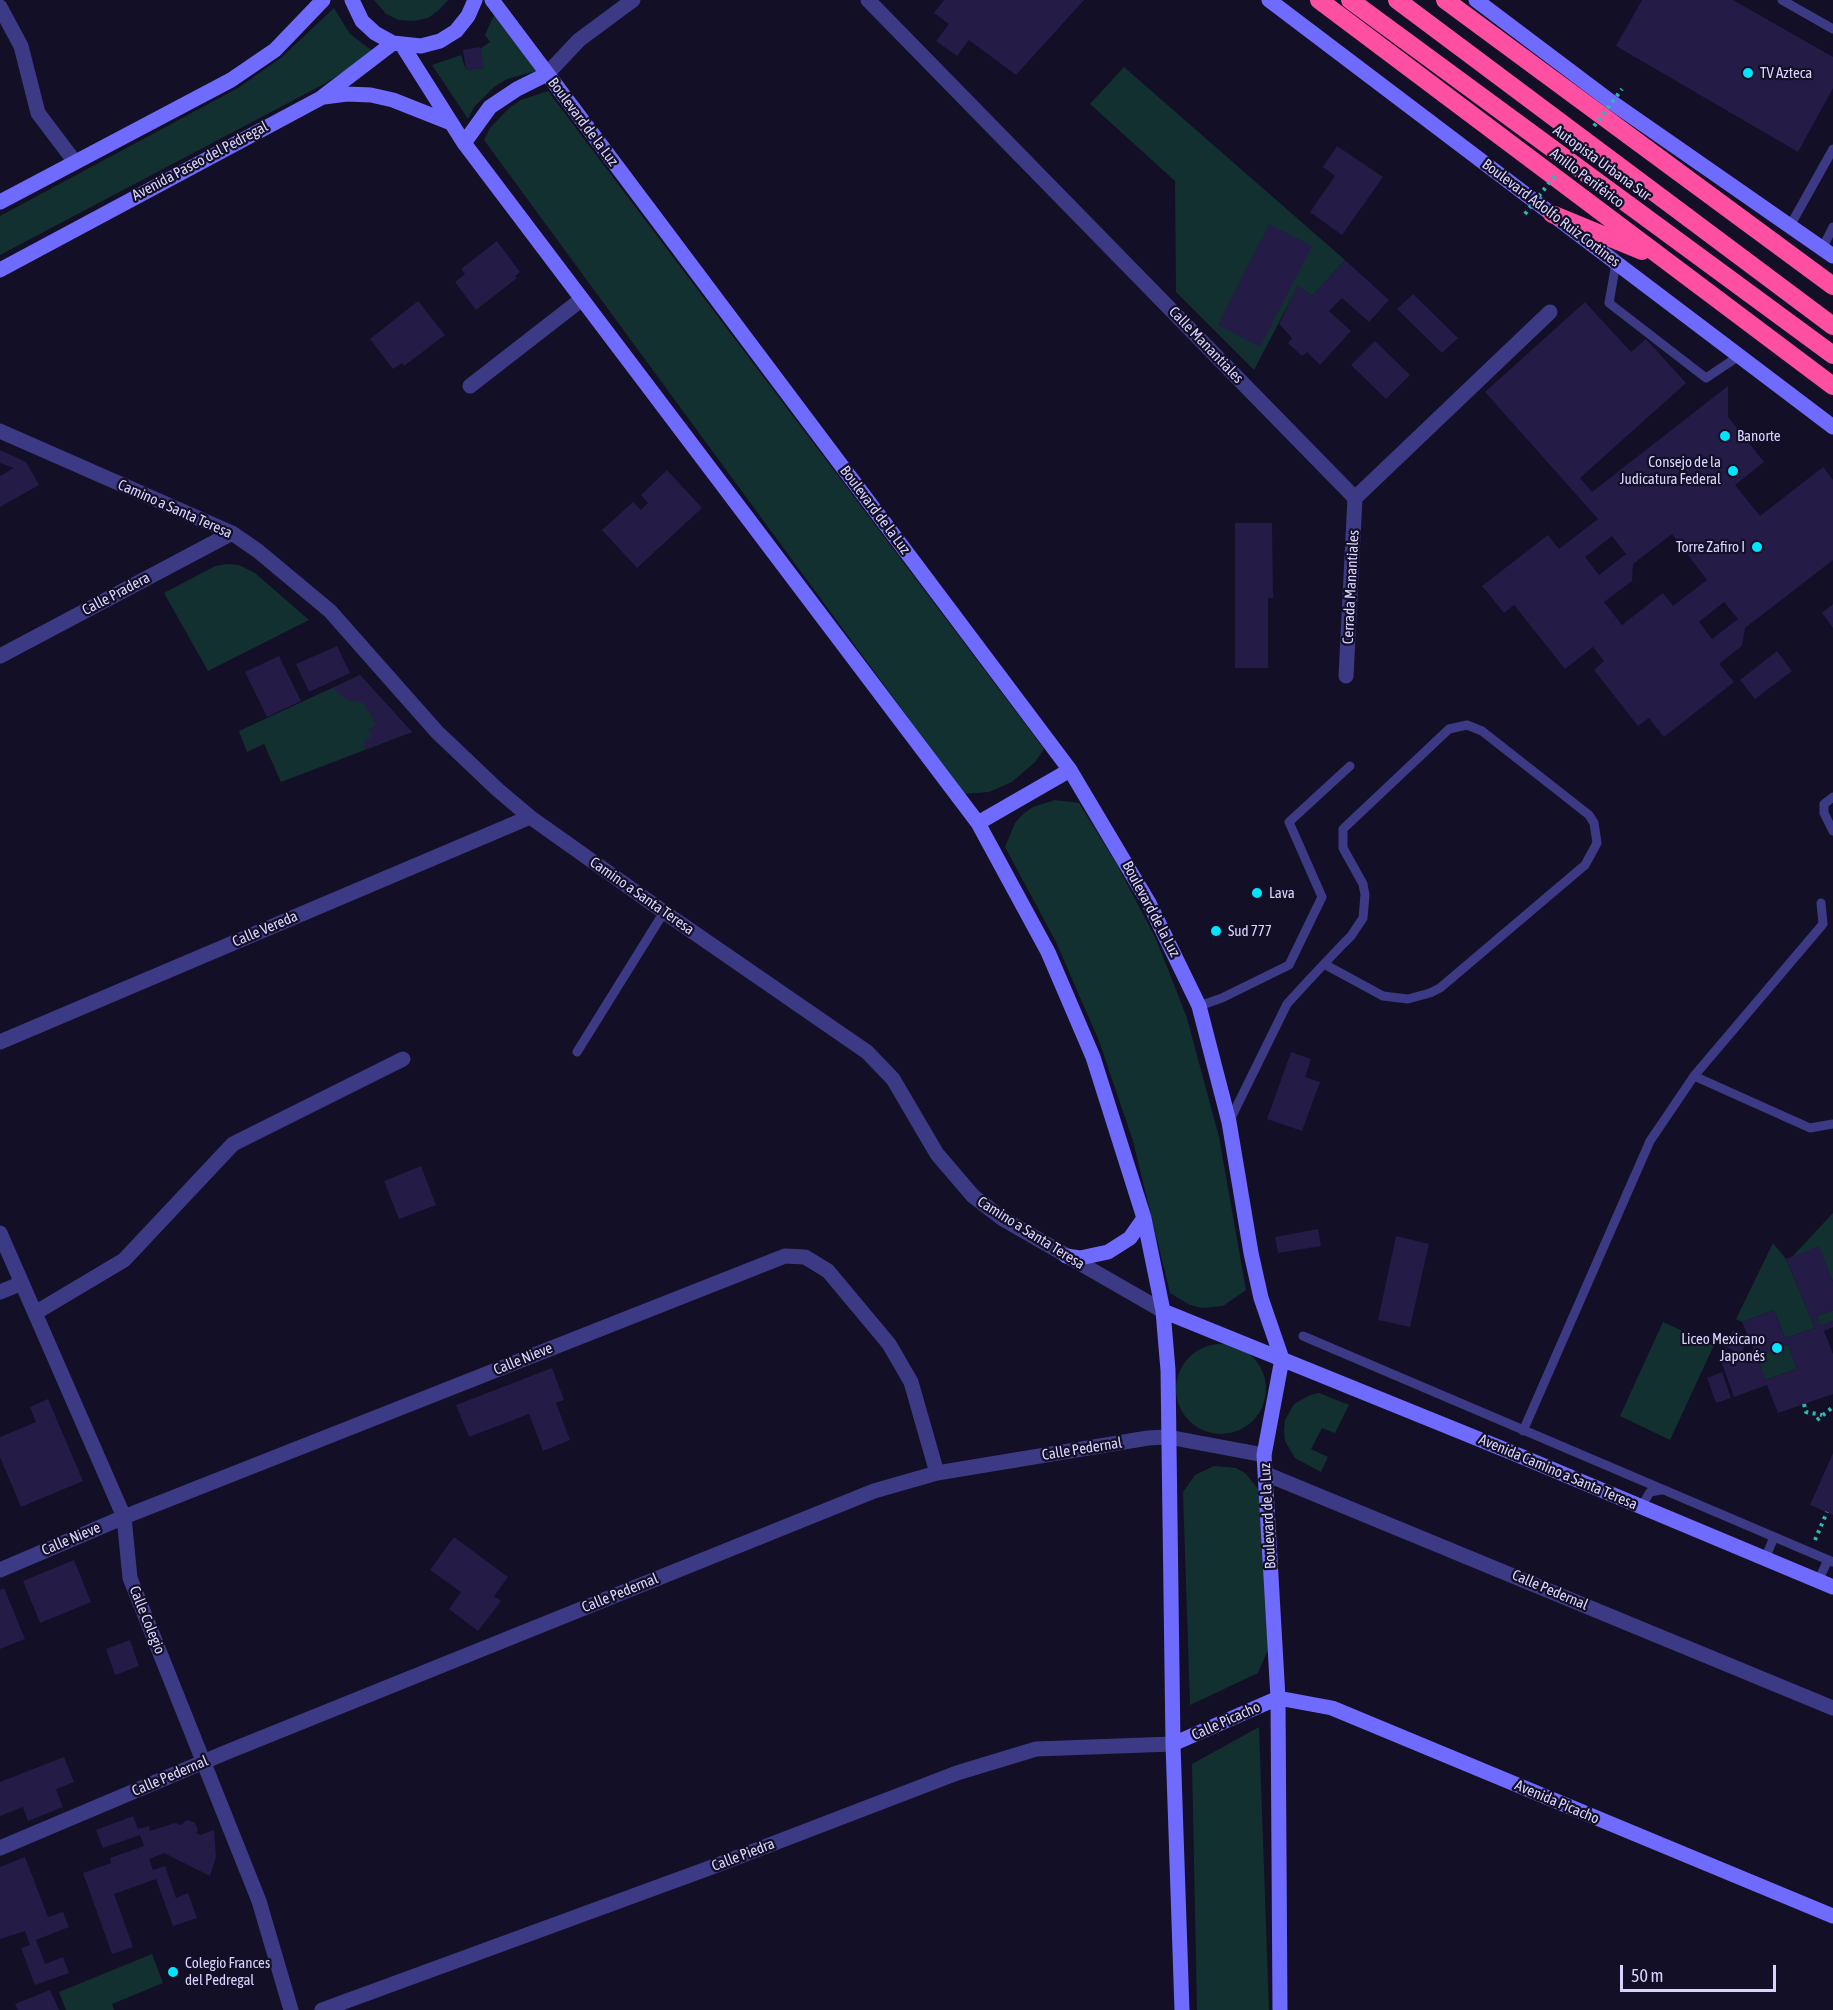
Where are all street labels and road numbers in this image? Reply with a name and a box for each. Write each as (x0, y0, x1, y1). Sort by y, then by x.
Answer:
street label: Boulevard de la Luz (544, 74, 622, 170)
street label: Avenida Paseo del Pedregal (129, 117, 271, 205)
street label: Autopista Urbana Sur (1550, 121, 1654, 205)
street label: Anillo Periférico (1546, 144, 1628, 212)
street label: Boulevard Adolfo Ruiz Cortines (1478, 155, 1624, 271)
street label: Calle Manantiales (1165, 303, 1247, 387)
street label: Boulevard de la Luz (836, 462, 914, 558)
street label: Camino a Santa Teresa (115, 476, 235, 542)
street label: Cerrada Manantiales (1339, 529, 1363, 645)
street label: Calle Pradera (79, 569, 153, 619)
street label: Camino a Santa Teresa (586, 853, 698, 939)
street label: Boulevard de la Luz (1118, 858, 1184, 960)
street label: Calle Vereda (230, 907, 300, 951)
street label: Camino a Santa Teresa (974, 1193, 1088, 1273)
street label: Calle Nieve (491, 1339, 555, 1379)
street label: Avenida Camino a Santa Teresa (1476, 1430, 1640, 1514)
street label: Calle Pedernal (1041, 1434, 1123, 1464)
street label: Boulevard de la Luz (1256, 1463, 1280, 1569)
street label: Calle Nieve (39, 1519, 103, 1559)
street label: Calle Pedernal (1509, 1566, 1591, 1614)
street label: Calle Pedernal (579, 1570, 661, 1616)
street label: Calle Colegio (125, 1583, 169, 1657)
street label: Calle Picacho (1189, 1698, 1263, 1744)
street label: Calle Pedernal (129, 1752, 211, 1800)
street label: Avenida Picacho (1512, 1776, 1602, 1828)
street label: Calle Piedra (709, 1835, 777, 1875)

